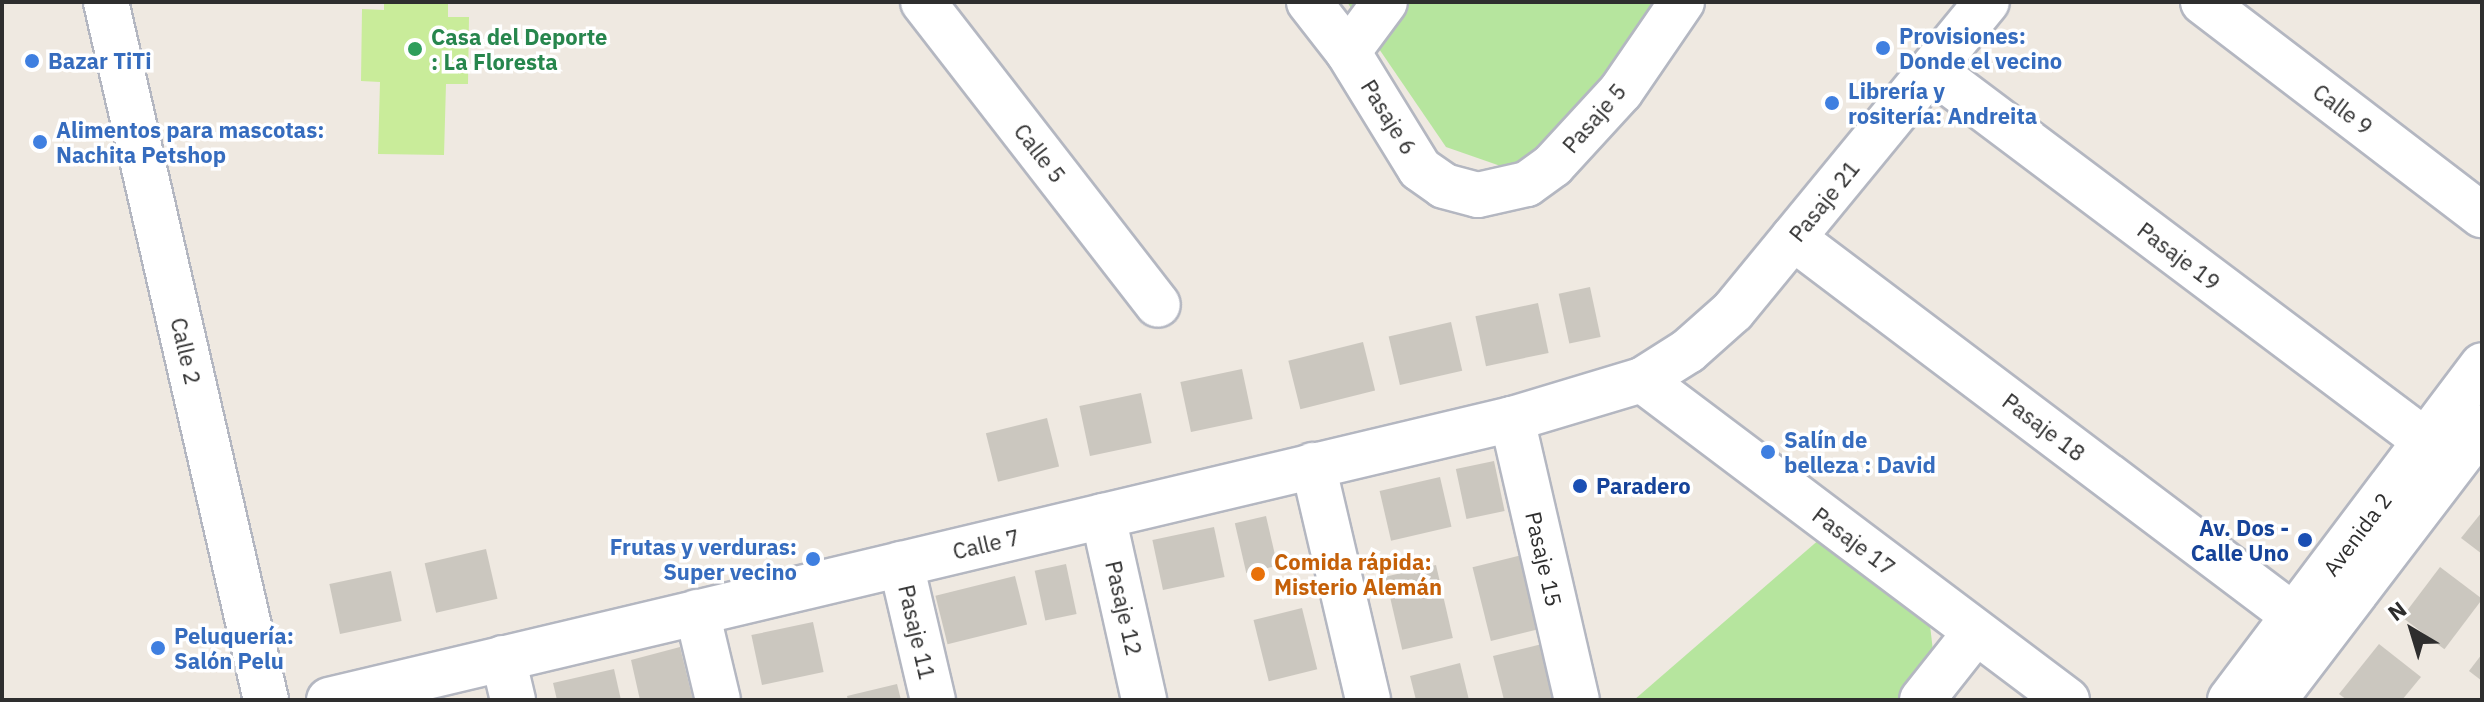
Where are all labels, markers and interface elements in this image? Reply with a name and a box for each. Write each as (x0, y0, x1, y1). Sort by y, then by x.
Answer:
place label: Provisiones: Donde el vecino (1899, 22, 2062, 74)
place label: Casa del Deporte : La Floresta (431, 23, 607, 74)
marker: Provisiones: Donde el vecino (1874, 39, 1892, 57)
marker: Casa del Deporte : La Floresta (406, 40, 424, 58)
place label: Bazar TiTi (48, 48, 151, 74)
marker: Bazar TiTi (23, 52, 41, 70)
street label: Pasaje 6 (1356, 75, 1422, 159)
place label: Librería y rositería: Andreita (1848, 77, 2037, 128)
street label: Pasaje 5 (1557, 78, 1631, 158)
street label: Calle 9 (2308, 78, 2378, 140)
marker: Librería y rositería: Andreita (1823, 94, 1841, 112)
place label: Alimentos para mascotas: Nachita Petshop (56, 116, 324, 168)
street label: Calle 5 (1009, 118, 1071, 188)
marker: Alimentos para mascotas: Nachita Petshop (31, 133, 49, 151)
street label: Pasaje 21 (1783, 155, 1865, 247)
street label: Pasaje 19 (2133, 216, 2225, 296)
street label: Calle 2 (166, 315, 206, 387)
street label: Pasaje 18 (1998, 387, 2090, 467)
place label: Salín de belleza : David (1784, 426, 1936, 478)
marker: Salín de belleza : David (1759, 443, 1777, 461)
place label: Paradero (1596, 473, 1691, 499)
marker: Paradero (1571, 477, 1589, 495)
street label: Avenida 2 (2317, 487, 2397, 581)
street label: Pasaje 17 (1808, 501, 1900, 581)
street label: Pasaje 15 (1520, 509, 1568, 609)
place label: Av. Dos - Calle Uno (2191, 514, 2289, 566)
street label: Calle 7 (950, 524, 1022, 564)
marker: Av. Dos - Calle Uno (2296, 531, 2314, 549)
place label: Frutas y verduras: Super vecino (610, 533, 797, 584)
place label: Comida rápida: Misterio Alemán (1274, 548, 1442, 600)
marker: Frutas y verduras: Super vecino (804, 550, 822, 568)
street label: Pasaje 12 (1100, 558, 1148, 658)
marker: Comida rápida: Misterio Alemán (1249, 565, 1267, 583)
street label: Pasaje 11 (893, 582, 941, 682)
north arrow (2372, 590, 2452, 670)
text: N (2382, 594, 2412, 627)
place label: Peluquería: Salón Pelu (174, 622, 294, 674)
marker: Peluquería: Salón Pelu (149, 639, 167, 657)

